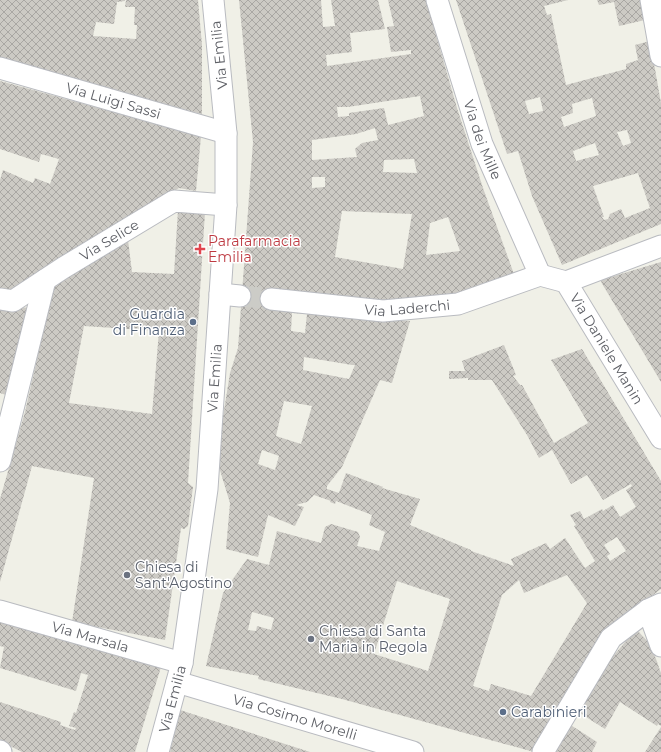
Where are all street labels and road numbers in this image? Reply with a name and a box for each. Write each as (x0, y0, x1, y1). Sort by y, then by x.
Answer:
street label: Via Emilia (206, 20, 232, 90)
street label: Via Luigi Sassi (64, 78, 163, 123)
street label: Via dei Mille (460, 98, 506, 182)
street label: Via Selice (76, 215, 142, 265)
street label: Via Daniele Manin (566, 290, 647, 408)
street label: Via Laderchi (363, 296, 451, 320)
street label: Via Emilia (203, 343, 226, 413)
street label: Via Marsala (50, 617, 131, 656)
street label: Via Emilia (155, 663, 190, 735)
street label: Via Cosimo Morelli (231, 690, 359, 744)

